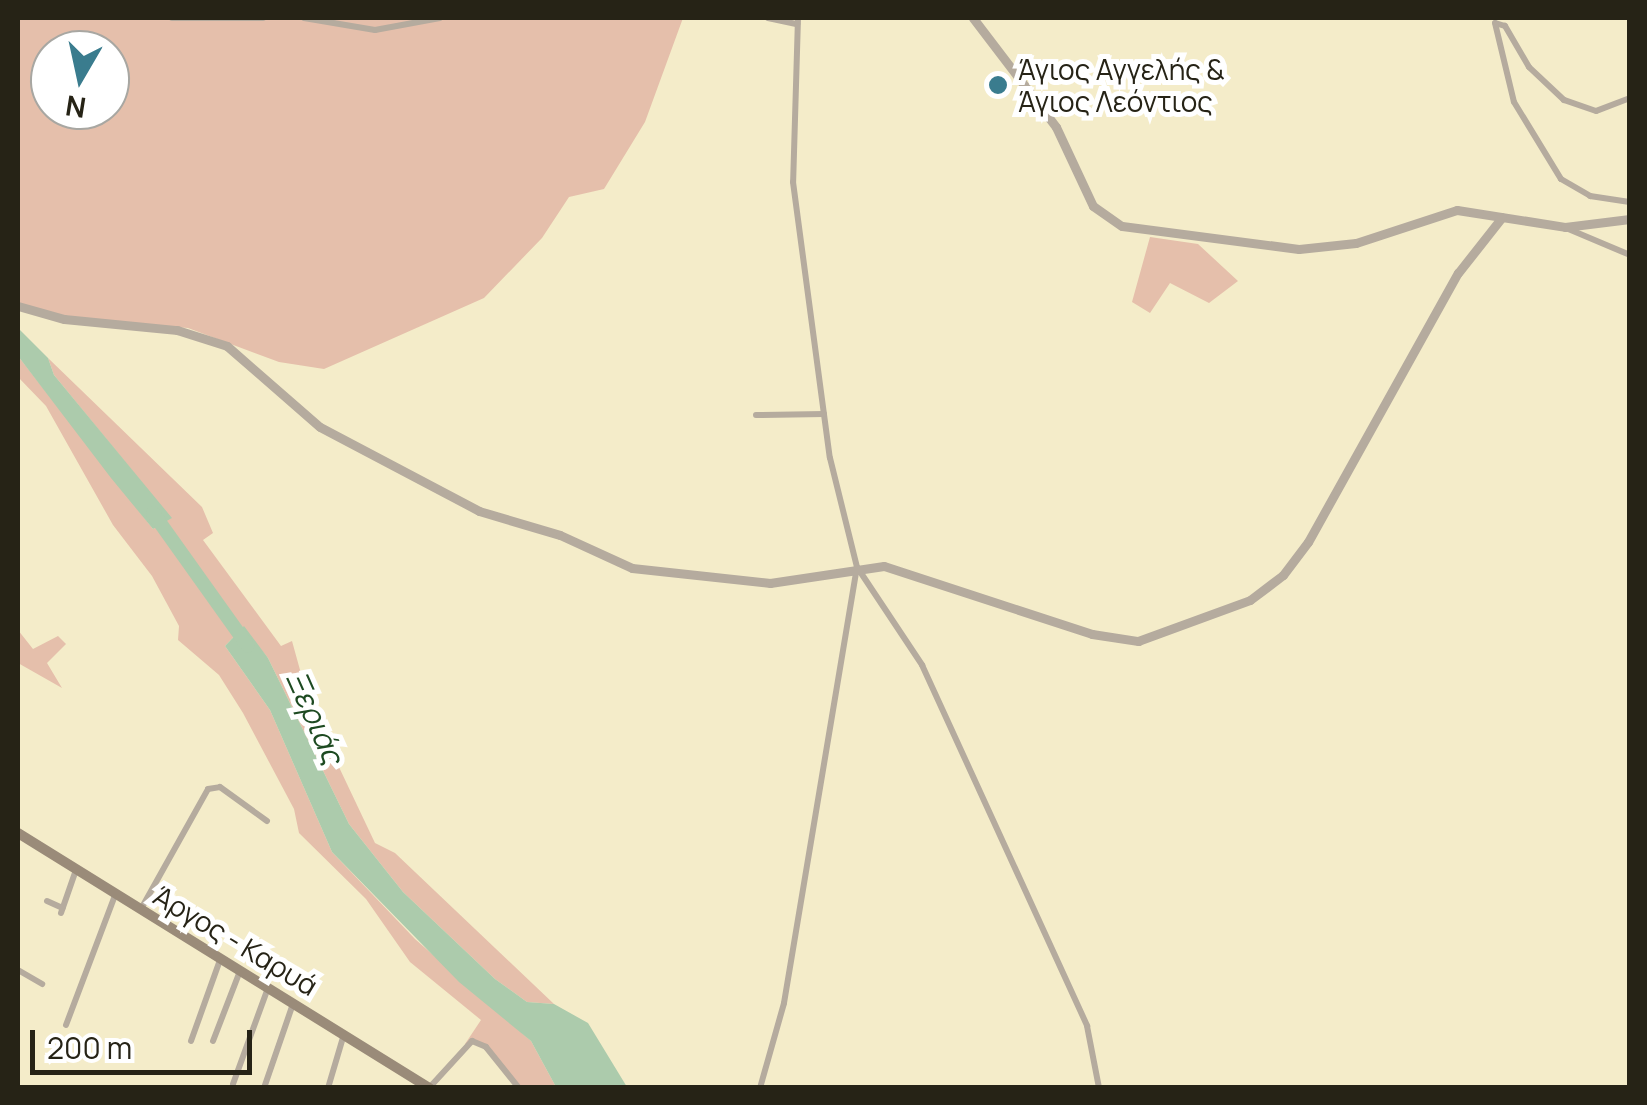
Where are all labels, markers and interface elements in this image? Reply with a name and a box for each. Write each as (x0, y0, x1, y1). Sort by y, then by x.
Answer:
north arrow (30, 30, 130, 130)
place label: Άγιος Αγγελής & Άγιος Λεόντιος (1018, 52, 1225, 118)
marker: Άγιος Αγγελής & Άγιος Λεόντιος (987, 74, 1009, 96)
text: N (63, 87, 89, 128)
water label: Ξεριάς (279, 665, 351, 769)
street label: Άργος - Καρυά (148, 878, 324, 1002)
scale bar (35, 1010, 258, 1072)
text: 200 m (47, 1027, 132, 1068)

